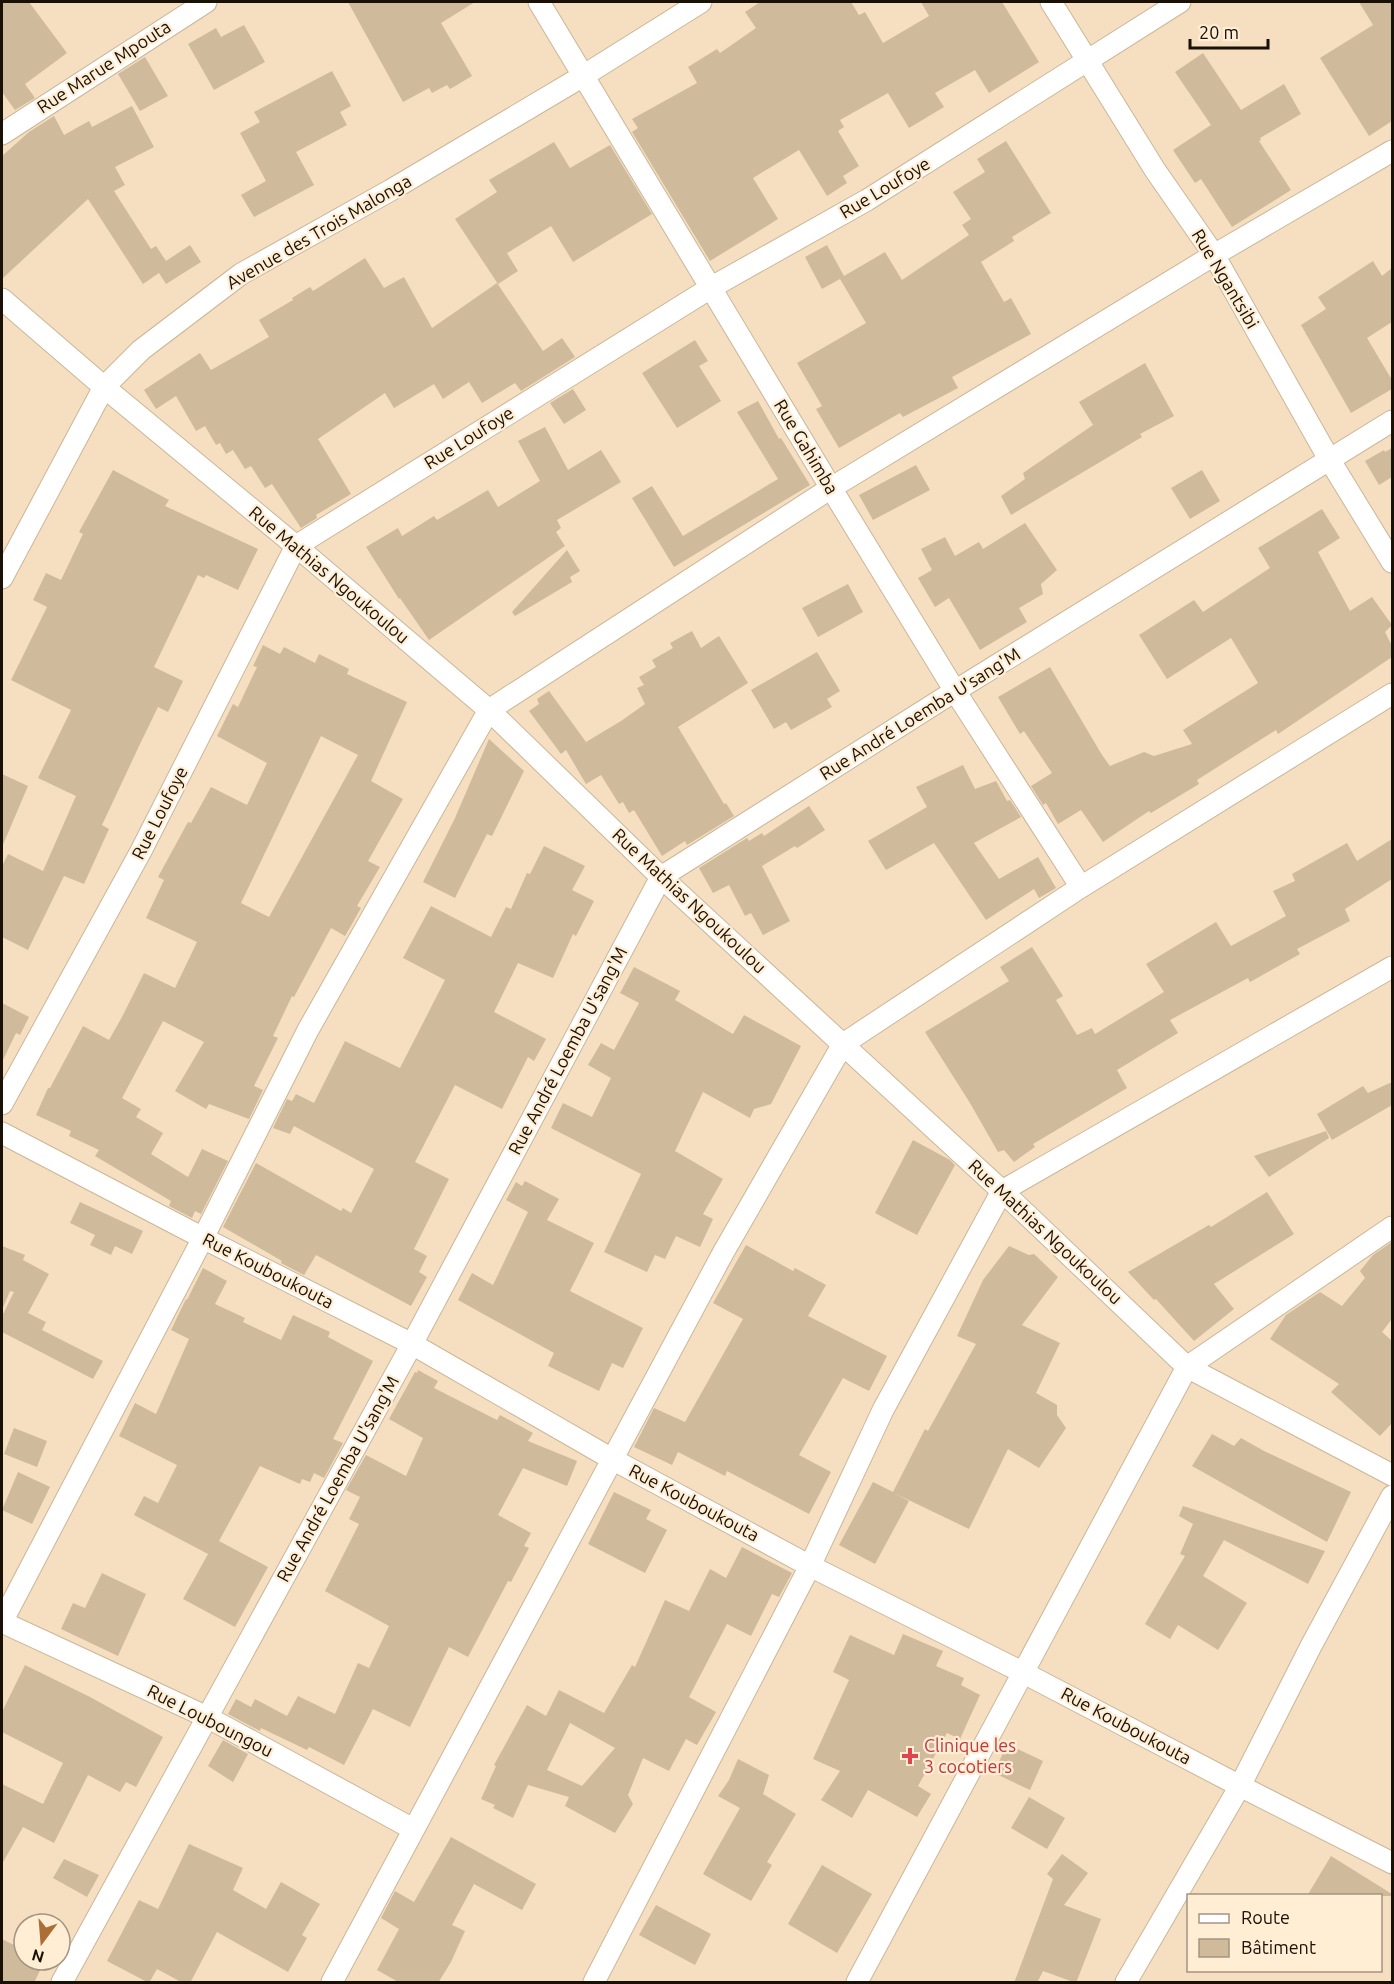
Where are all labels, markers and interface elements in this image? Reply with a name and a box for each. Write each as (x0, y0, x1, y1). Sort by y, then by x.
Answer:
scale bar (1190, 12, 1268, 50)
street label: Rue Marue Mpouta (33, 16, 174, 117)
text: 20 m (1199, 22, 1239, 42)
street label: Rue Loufoye (836, 152, 933, 222)
street label: Avenue des Trois Malonga (222, 170, 415, 292)
street label: Rue Ngantsibi (1188, 225, 1263, 332)
street label: Rue Gahimba (771, 396, 843, 497)
street label: Rue Loufoye (420, 402, 517, 473)
street label: Rue Mathias Ngoukoulou (246, 502, 414, 647)
street label: Rue André Loemba U'sang'M (816, 643, 1023, 783)
street label: Rue Loufoye (127, 763, 191, 862)
street label: Rue Mathias Ngoukoulou (609, 824, 771, 977)
street label: Rue André Loemba U'sang'M (504, 943, 630, 1158)
street label: Rue Mathias Ngoukoulou (965, 1155, 1127, 1308)
street label: Rue Kouboukouta (200, 1228, 337, 1312)
street label: Rue André Loemba U'sang'M (272, 1372, 402, 1585)
street label: Rue Kouboukouta (626, 1459, 763, 1545)
street label: Rue Louboungou (144, 1680, 277, 1760)
street label: Rue Kouboukouta (1058, 1682, 1195, 1768)
place label: Clinique les 3 cocotiers (924, 1735, 1016, 1776)
marker: Clinique les 3 cocotiers (901, 1747, 919, 1765)
legend (1187, 1894, 1382, 1972)
text: Route (1241, 1907, 1290, 1927)
north arrow (12, 1912, 72, 1972)
text: Bâtiment (1241, 1937, 1316, 1957)
text: N (30, 1946, 46, 1967)

